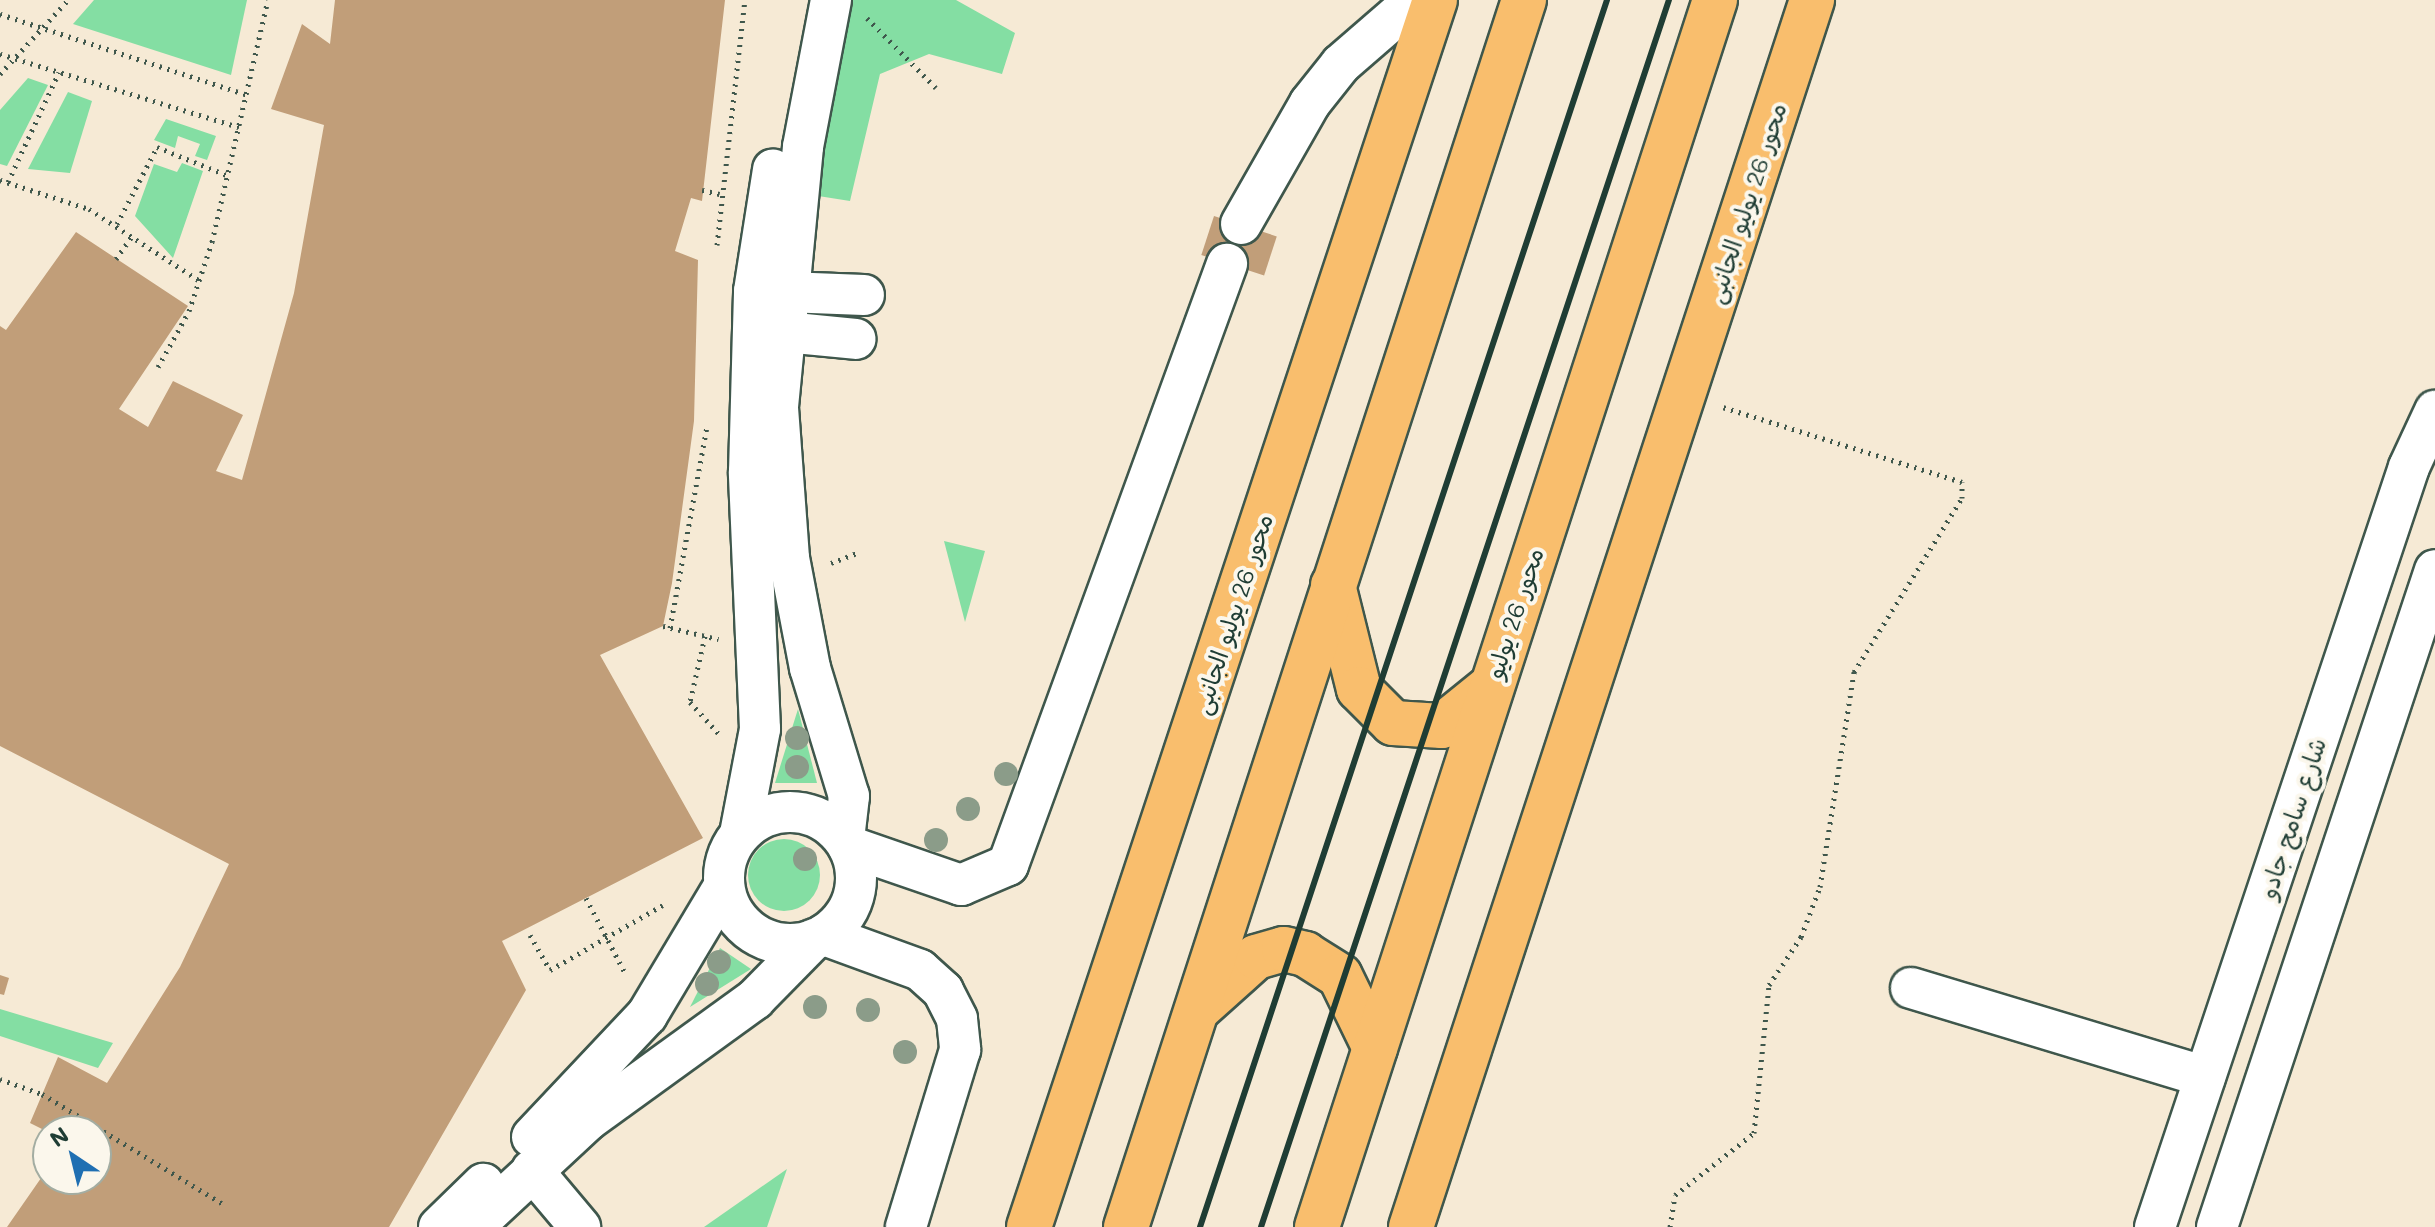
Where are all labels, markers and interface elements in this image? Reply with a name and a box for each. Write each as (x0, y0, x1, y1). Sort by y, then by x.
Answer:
street label: محور 26 يوليو الجانبى (1700, 99, 1792, 307)
street label: محور 26 يوليو الجانبى (1186, 510, 1278, 718)
street label: محور 26 يوليو (1479, 544, 1549, 682)
street label: شارع سامح جادو (2252, 734, 2332, 902)
north arrow (32, 1115, 112, 1195)
text: N (44, 1120, 74, 1153)

